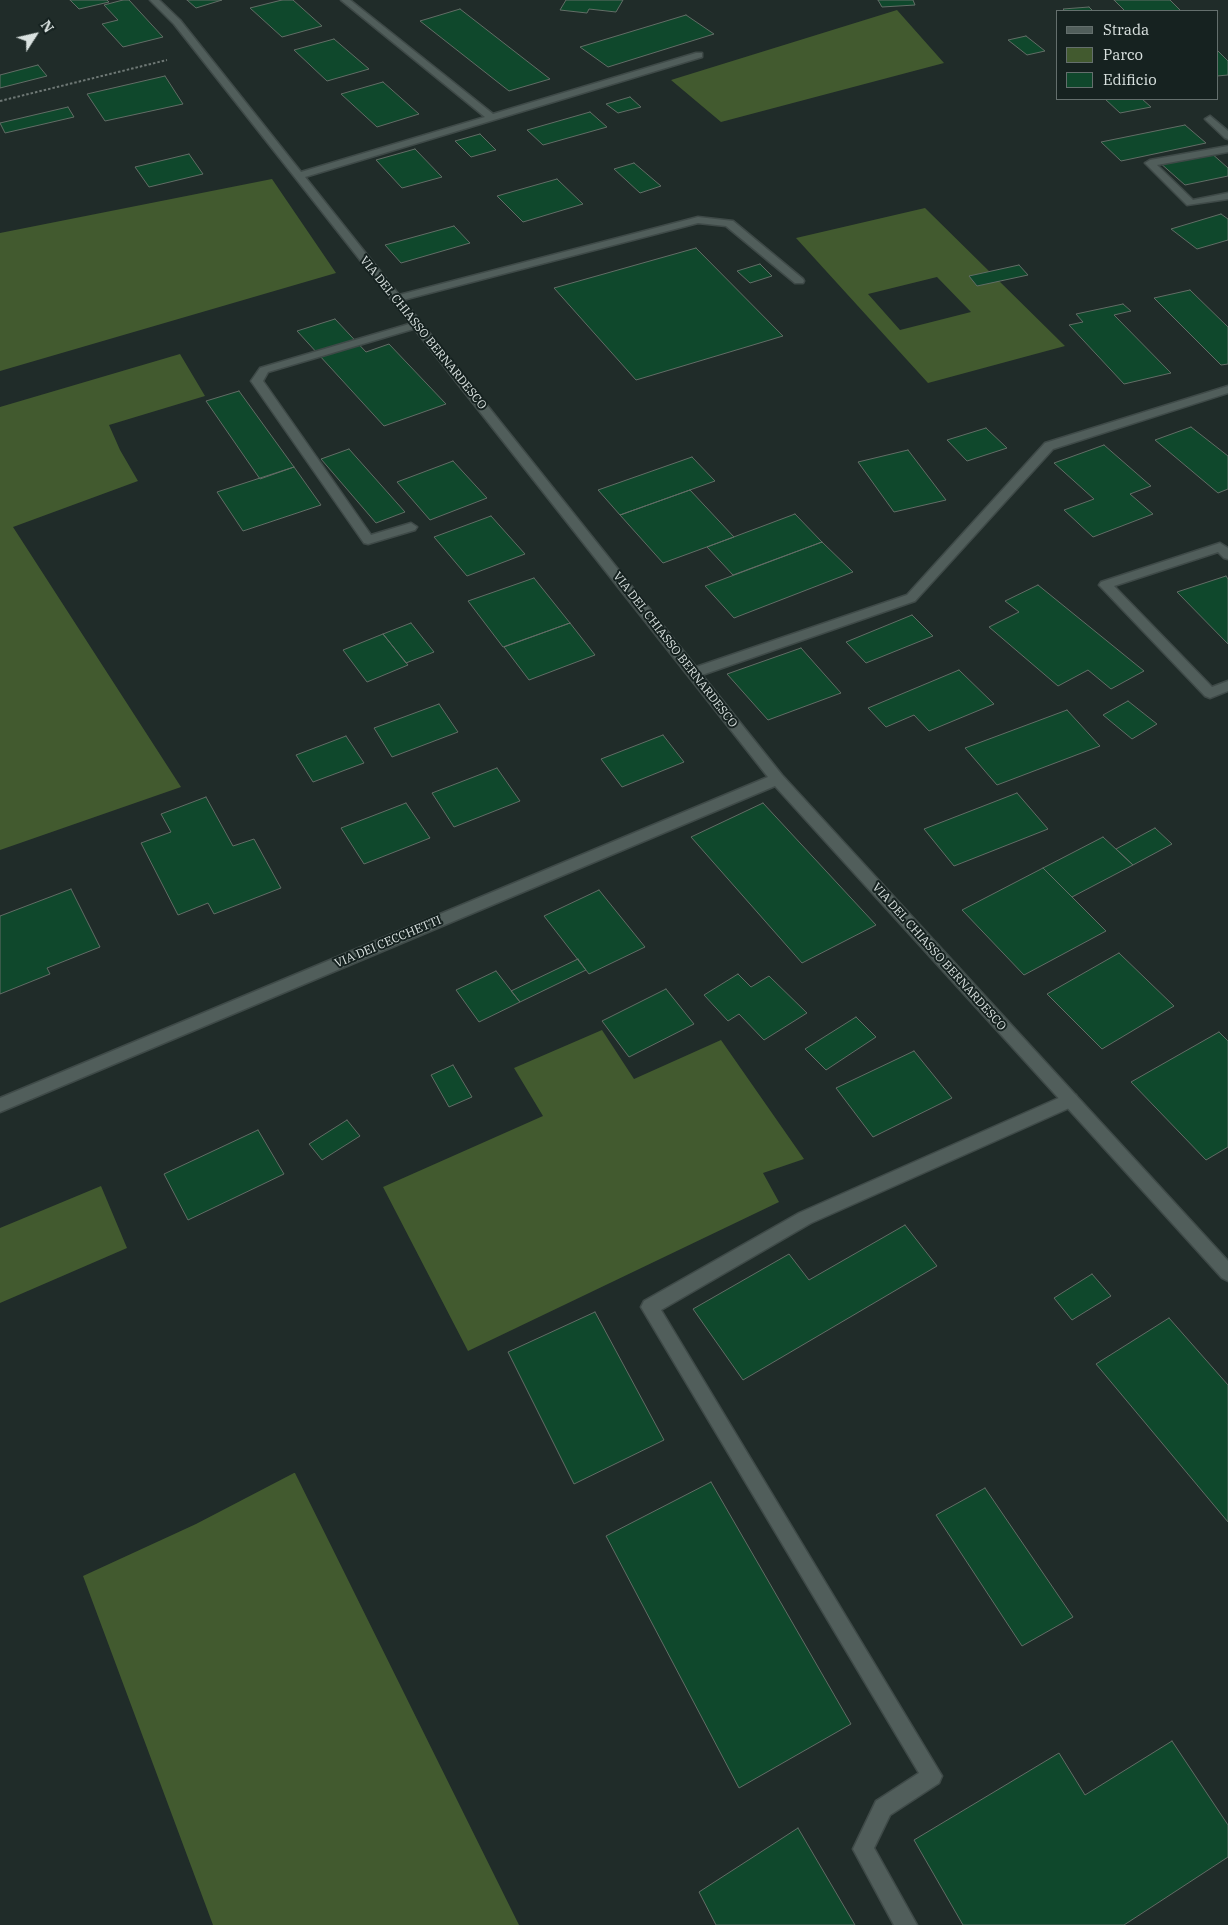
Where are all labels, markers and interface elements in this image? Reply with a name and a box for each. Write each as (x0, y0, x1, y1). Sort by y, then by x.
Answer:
north arrow (10, 10, 60, 60)
legend (1056, 10, 1218, 100)
text: N (37, 17, 58, 36)
text: Strada (1103, 20, 1149, 39)
text: Parco (1103, 45, 1143, 64)
text: Edificio (1103, 70, 1157, 89)
street label: VIA DEL CHIASSO BERNARDESCO (357, 253, 489, 413)
street label: VIA DEL CHIASSO BERNARDESCO (610, 570, 740, 730)
street label: VIA DEL CHIASSO BERNARDESCO (869, 880, 1009, 1034)
street label: VIA DEI CECCHETTI (333, 913, 443, 971)

